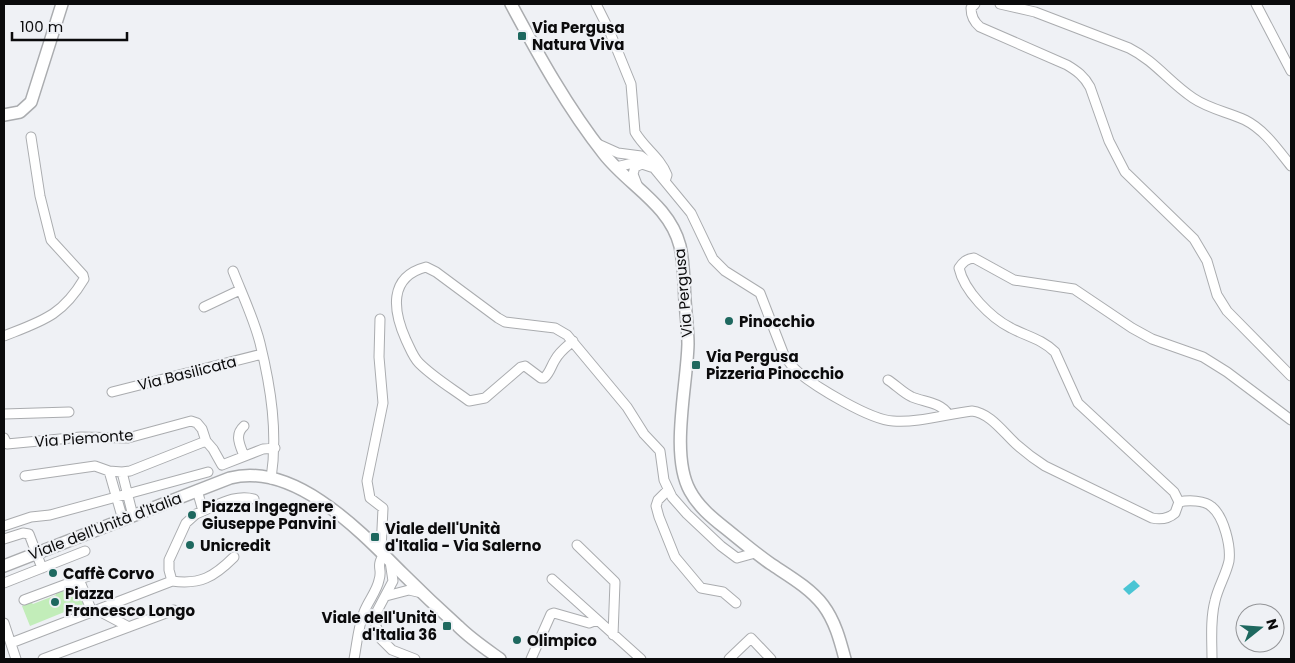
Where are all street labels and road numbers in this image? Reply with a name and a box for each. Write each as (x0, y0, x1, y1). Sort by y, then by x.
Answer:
street label: Via Pergusa (669, 248, 697, 338)
street label: Via Basilicata (135, 351, 239, 395)
street label: Via Piemonte (34, 424, 134, 452)
street label: Viale dell'Unità d'Italia (25, 487, 185, 565)

